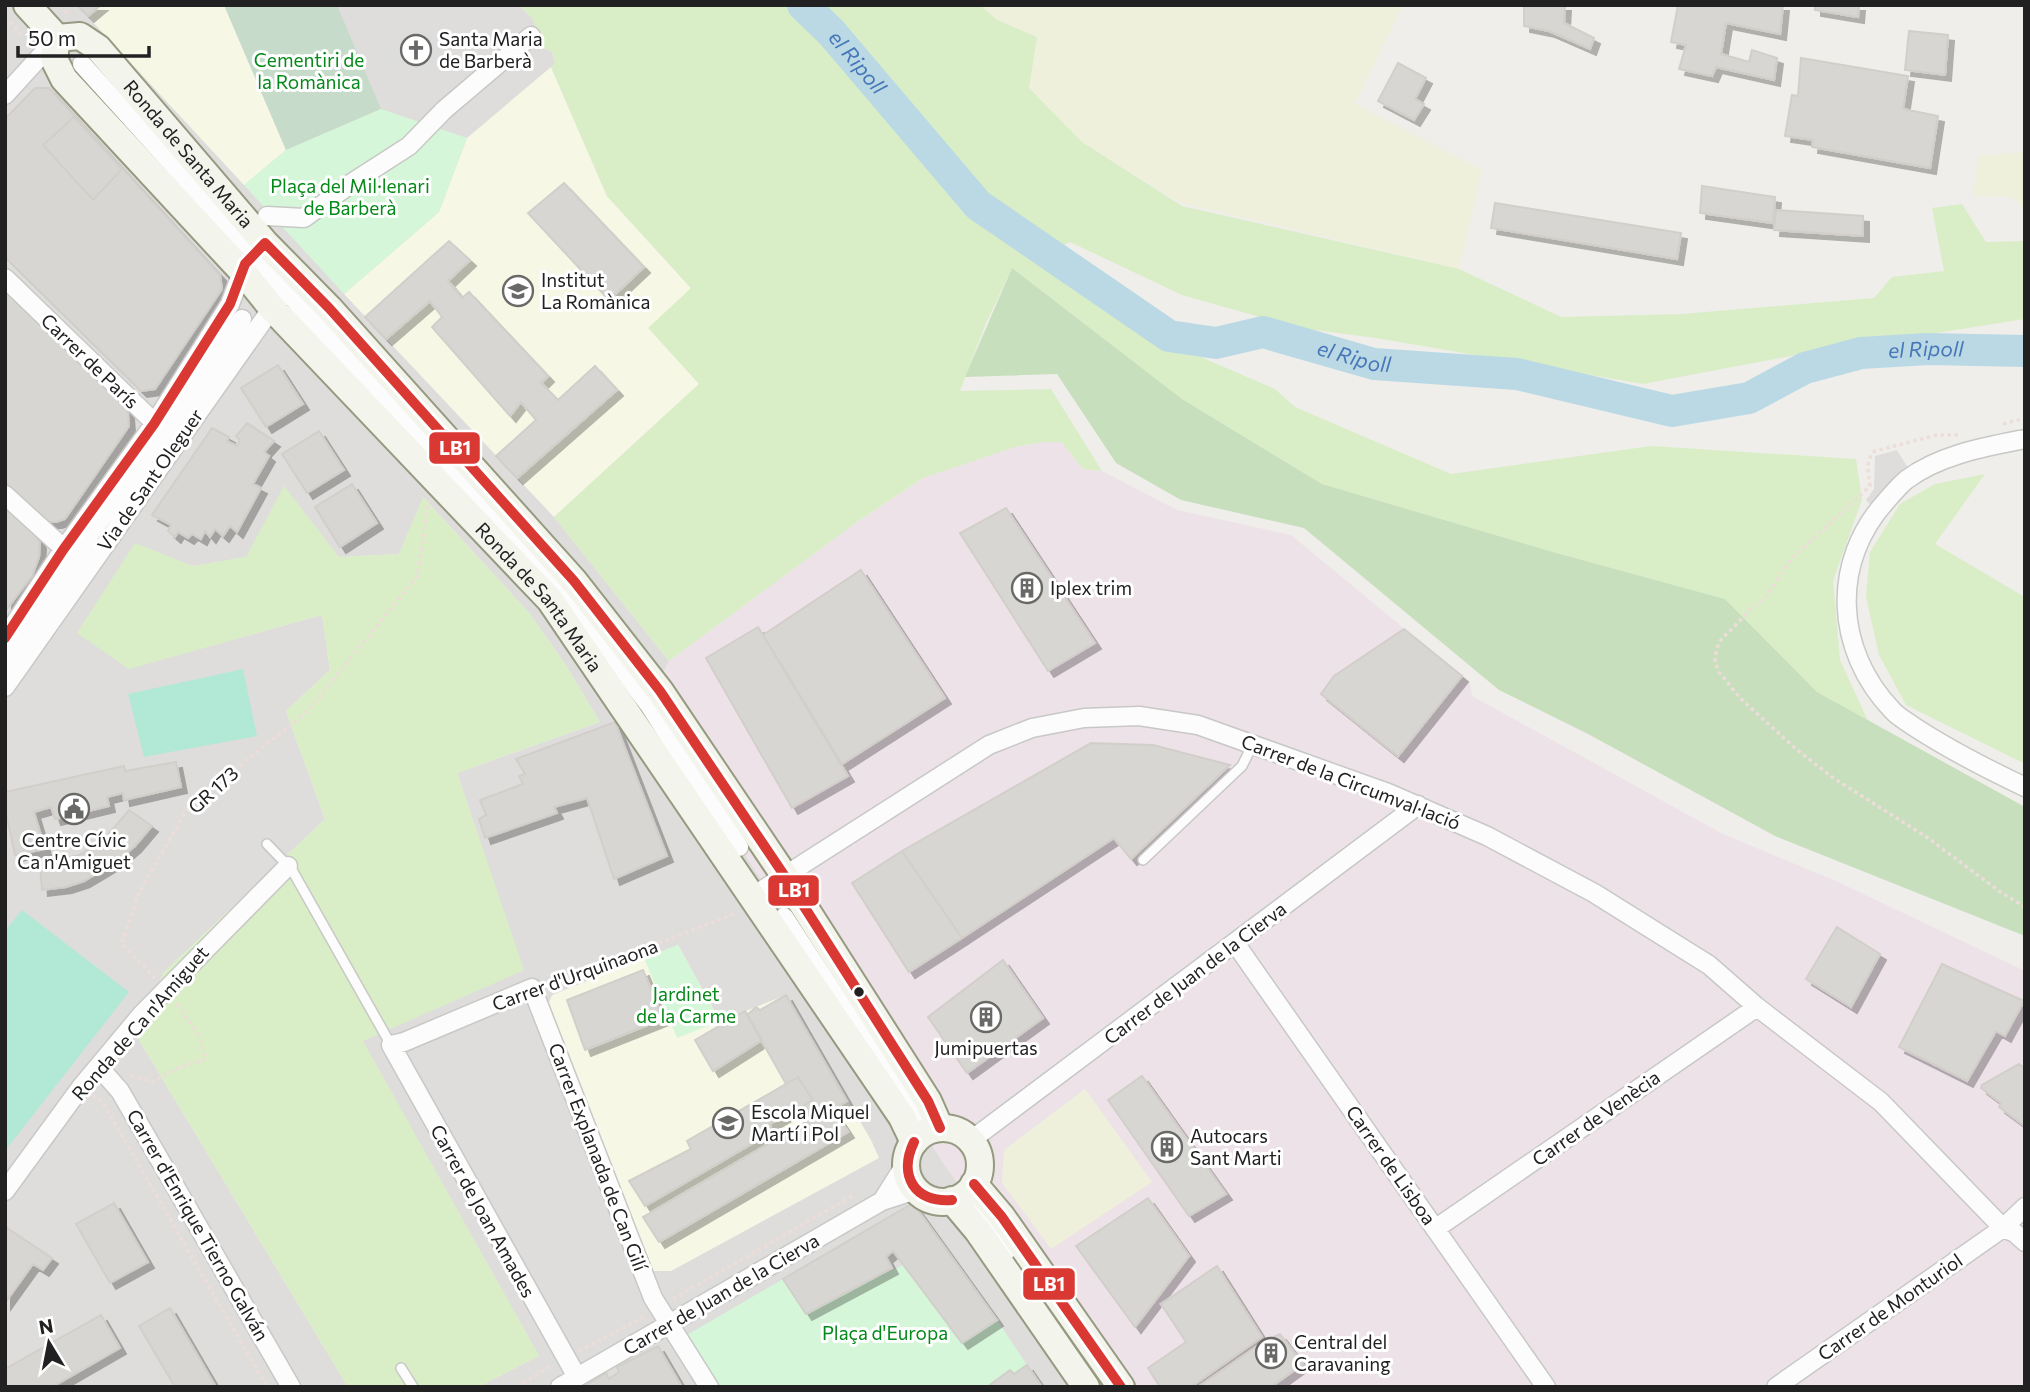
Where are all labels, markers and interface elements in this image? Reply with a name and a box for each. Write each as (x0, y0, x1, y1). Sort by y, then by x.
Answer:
scale bar (18, 14, 149, 58)
text: 50 m (28, 25, 76, 50)
water label: el Ripoll (824, 25, 893, 99)
place label: Santa Maria de Barberà (439, 27, 543, 72)
church icon: Santa Maria de Barberà (399, 33, 433, 67)
park label: Cementiri de la Romànica (254, 48, 364, 93)
street label: Ronda de Santa Maria (119, 75, 259, 232)
park label: Plaça del Mil·lenari de Barberà (270, 174, 430, 219)
place label: Institut La Romànica (541, 268, 650, 313)
school or university icon: Institut La Romànica (501, 274, 535, 308)
street label: Carrer de París (37, 308, 144, 413)
water label: el Ripoll (1315, 334, 1393, 376)
water label: el Ripoll (1887, 335, 1964, 362)
street label: Via de Sant Oleguer (92, 404, 208, 555)
line badge: LB1 (428, 431, 481, 465)
text: LB1 (439, 436, 471, 459)
street label: Ronda de Santa Maria (471, 517, 607, 676)
building icon: Iplex trim (1010, 571, 1044, 605)
place label: Iplex trim (1050, 576, 1132, 599)
street label: Carrer de la Circumval·lació (1238, 729, 1464, 834)
street label: GR 173 (183, 761, 242, 818)
public building icon: Centre Cívic Ca n'Amiguet (57, 792, 91, 826)
place label: Centre Cívic Ca n'Amiguet (17, 828, 131, 873)
line badge: LB1 (767, 874, 820, 907)
text: LB1 (778, 878, 810, 901)
street label: Carrer de Juan de la Cierva (1099, 897, 1290, 1049)
street label: Carrer d'Urquinaona (489, 934, 661, 1015)
street label: Ronda de Ca n'Amiguet (66, 941, 213, 1105)
park label: Jardinet de la Carme (636, 982, 736, 1027)
unlabelled marker (852, 985, 866, 999)
building icon: Jumipuertas (969, 1000, 1003, 1034)
place label: Jumipuertas (934, 1036, 1038, 1059)
street label: Carrer Explanada de Can Gilí (544, 1040, 653, 1275)
street label: Carrer de Venècia (1527, 1065, 1664, 1170)
place label: Escola Miquel Martí i Pol (751, 1100, 870, 1145)
street label: Carrer de Lisboa (1342, 1101, 1441, 1229)
street label: Carrer d'Enrique Tierno Galván (123, 1105, 274, 1345)
school or university icon: Escola Miquel Martí i Pol (711, 1106, 745, 1140)
street label: Carrer de Joan Amades (426, 1120, 541, 1301)
place label: Autocars Sant Marti (1190, 1124, 1282, 1169)
building icon: Autocars Sant Marti (1150, 1130, 1184, 1164)
street label: Carrer de Juan de la Cierva (619, 1228, 823, 1359)
street label: Carrer de Monturiol (1813, 1248, 1966, 1365)
line badge: LB1 (1022, 1267, 1076, 1301)
text: LB1 (1033, 1272, 1065, 1295)
north arrow (14, 1308, 84, 1378)
text: N (37, 1313, 55, 1338)
park label: Plaça d'Europa (822, 1321, 948, 1344)
place label: Central del Caravaning (1294, 1330, 1391, 1375)
building icon: Central del Caravaning (1254, 1336, 1288, 1370)

